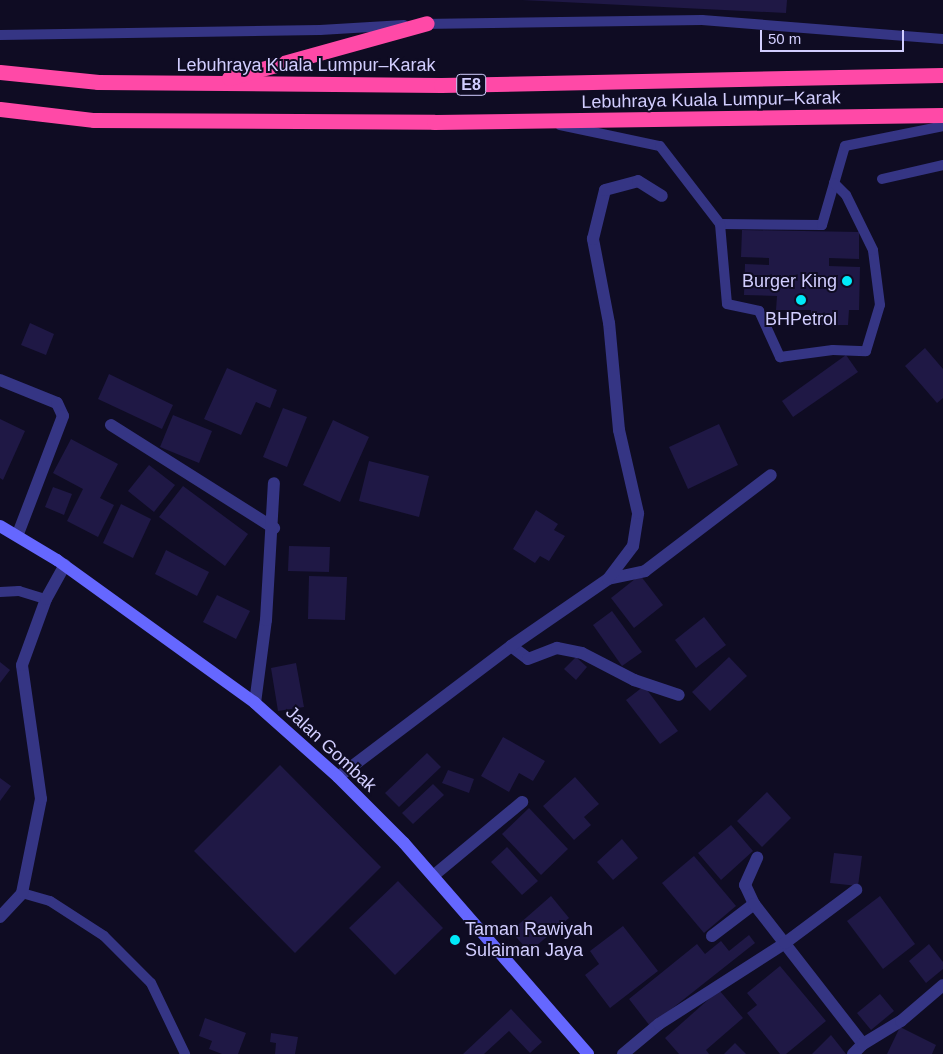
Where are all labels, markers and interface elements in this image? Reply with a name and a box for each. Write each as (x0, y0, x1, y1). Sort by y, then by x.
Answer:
scale bar (763, 20, 907, 52)
text: 50 m (768, 30, 801, 47)
street label: Lebuhraya Kuala Lumpur–Karak (176, 54, 436, 76)
road number: E8 (456, 72, 486, 98)
street label: Lebuhraya Kuala Lumpur–Karak (581, 87, 841, 113)
place label: Burger King (742, 270, 837, 292)
marker: Burger King (841, 275, 853, 287)
marker: BHPetrol (795, 294, 807, 306)
place label: BHPetrol (765, 308, 837, 330)
street label: Jalan Gombak (281, 702, 381, 796)
place label: Taman Rawiyah Sulaiman Jaya (465, 919, 593, 962)
marker: Taman Rawiyah Sulaiman Jaya (449, 934, 461, 946)

